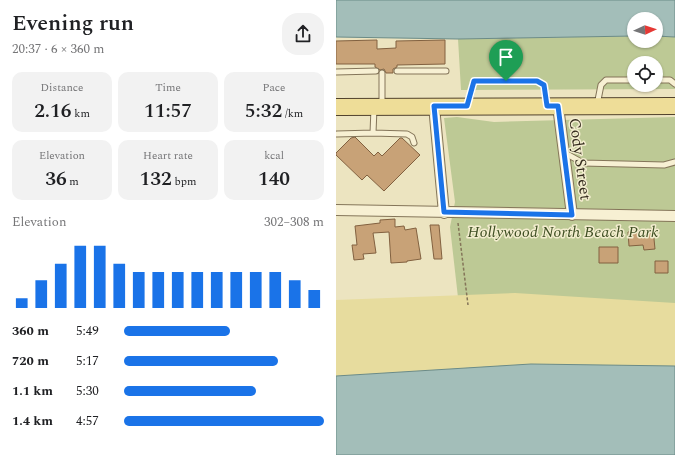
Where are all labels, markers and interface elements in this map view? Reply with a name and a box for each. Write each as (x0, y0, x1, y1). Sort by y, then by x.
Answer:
text: Evening run (12, 7, 134, 40)
north arrow (627, 12, 663, 48)
map controls (627, 12, 663, 92)
button: share (282, 13, 324, 55)
text: 20:37 · 6 × 360 m (12, 39, 104, 59)
pin (489, 40, 523, 81)
icon: arrive (495, 46, 517, 68)
button: locate (627, 56, 663, 92)
text: Distance (41, 79, 83, 96)
text: Time (155, 79, 181, 96)
text: Pace (263, 79, 285, 96)
text: 2.16 (34, 96, 72, 126)
text: 11:57 (144, 96, 192, 126)
text: 5:32 (245, 96, 282, 126)
text: km (72, 105, 90, 122)
text: /km (282, 105, 303, 122)
street label: Cody Street (562, 116, 598, 202)
text: Elevation (39, 147, 85, 164)
text: Heart rate (143, 147, 193, 164)
text: kcal (264, 147, 284, 164)
text: 36 (45, 164, 67, 194)
text: 132 (140, 164, 172, 194)
text: 140 (258, 164, 290, 194)
text: m (67, 173, 79, 190)
text: bpm (172, 173, 196, 190)
text: Elevation (12, 212, 66, 232)
text: 302–308 m (264, 212, 324, 232)
park label: Hollywood North Beach Park (467, 220, 659, 244)
text: 360 m (12, 321, 49, 341)
text: 5:49 (76, 321, 99, 341)
text: 720 m (12, 351, 49, 371)
text: 5:17 (76, 351, 99, 371)
text: 1.1 km (12, 381, 53, 401)
text: 5:30 (76, 381, 99, 401)
text: 1.4 km (12, 411, 53, 431)
text: 4:57 (76, 411, 99, 431)

